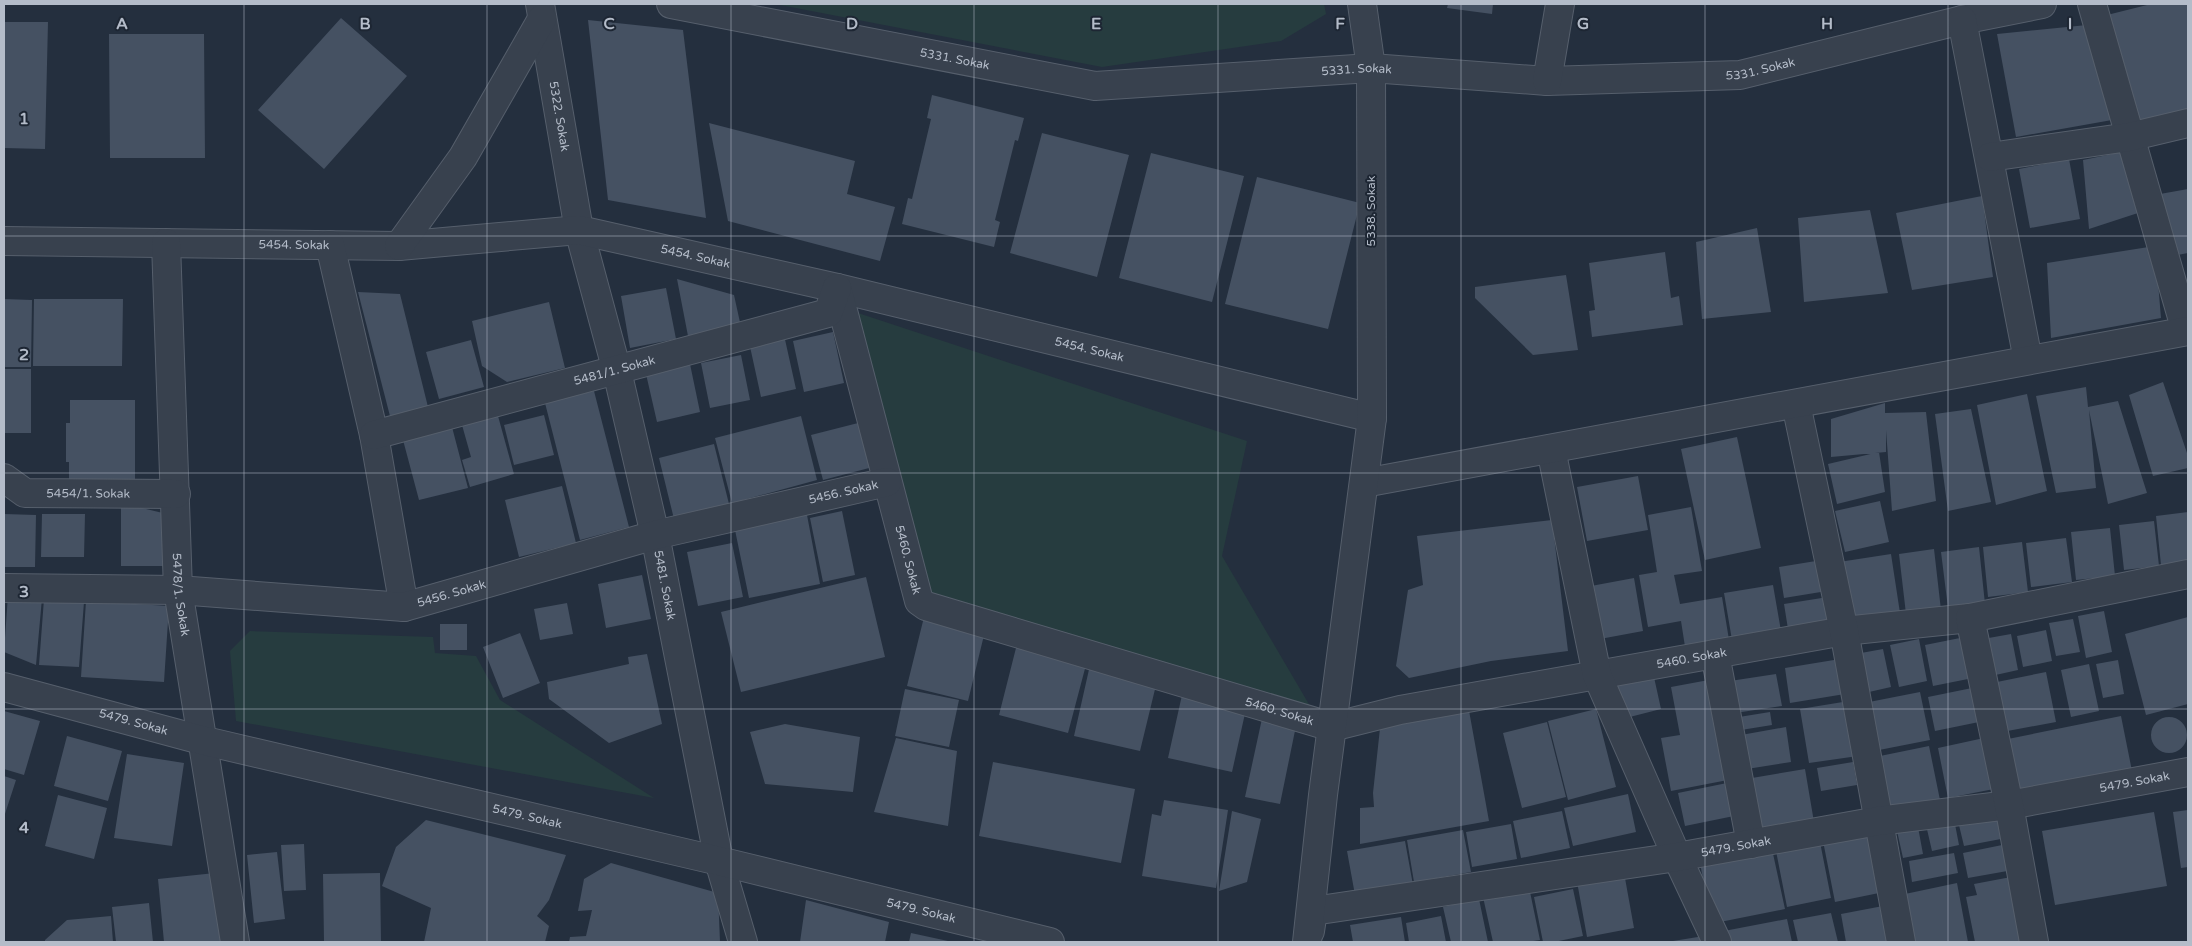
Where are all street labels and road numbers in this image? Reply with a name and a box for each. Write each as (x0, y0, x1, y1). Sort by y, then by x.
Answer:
street label: 5331. Sokak (919, 45, 991, 73)
street label: 5331. Sokak (1725, 55, 1797, 82)
street label: 5331. Sokak (1321, 61, 1393, 78)
street label: 5322. Sokak (546, 80, 572, 153)
street label: 5338. Sokak (1364, 175, 1378, 246)
street label: 5454. Sokak (258, 237, 330, 252)
street label: 5454. Sokak (659, 242, 732, 271)
street label: 5454. Sokak (1053, 334, 1126, 365)
street label: 5481/1. Sokak (572, 353, 657, 388)
street label: 5456. Sokak (807, 477, 880, 507)
street label: 5454/1. Sokak (46, 486, 131, 501)
street label: 5460. Sokak (892, 524, 924, 596)
street label: 5481. Sokak (651, 549, 679, 622)
street label: 5478/1. Sokak (170, 553, 192, 638)
street label: 5456. Sokak (415, 577, 488, 610)
street label: 5460. Sokak (1655, 645, 1728, 671)
street label: 5460. Sokak (1244, 695, 1316, 728)
street label: 5479. Sokak (97, 706, 170, 738)
street label: 5479. Sokak (2098, 768, 2171, 795)
street label: 5479. Sokak (491, 801, 564, 831)
street label: 5479. Sokak (1700, 833, 1772, 860)
street label: 5479. Sokak (885, 895, 958, 926)

